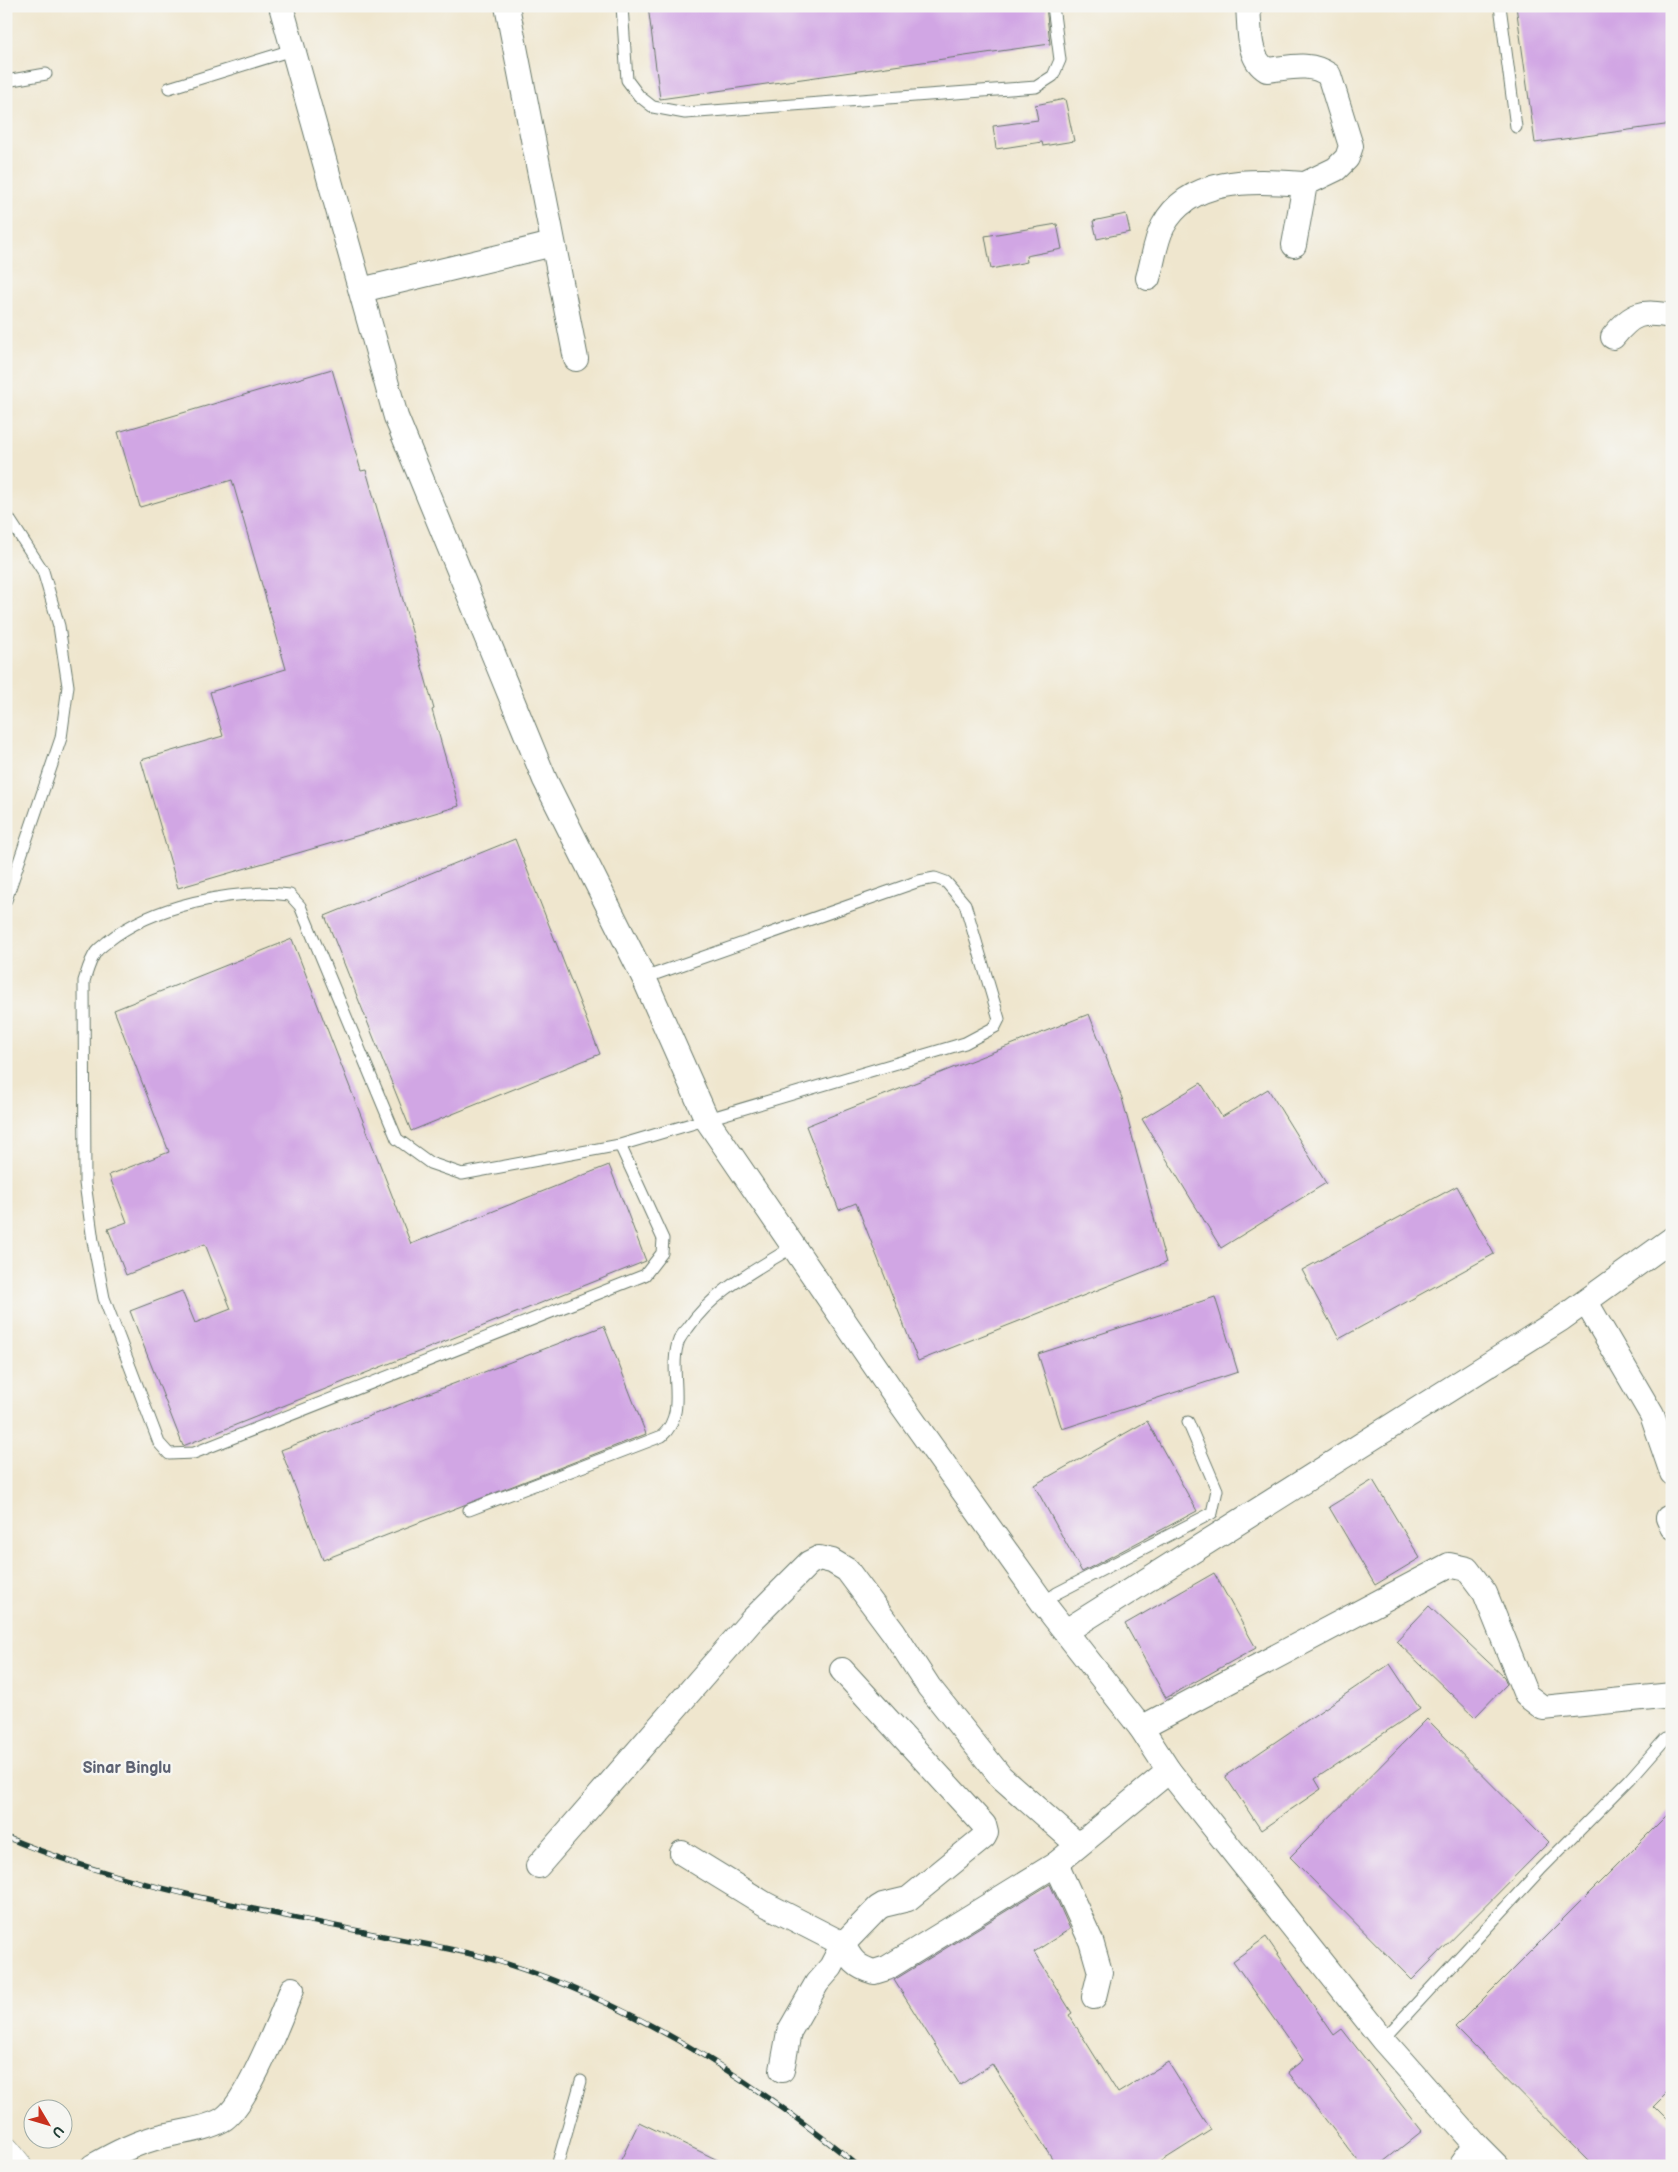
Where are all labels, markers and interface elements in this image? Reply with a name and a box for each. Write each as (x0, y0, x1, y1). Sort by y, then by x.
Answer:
district label: Sinar Binglu (83, 1759, 171, 1778)
north arrow (22, 2100, 72, 2150)
text: U (48, 2123, 68, 2141)

